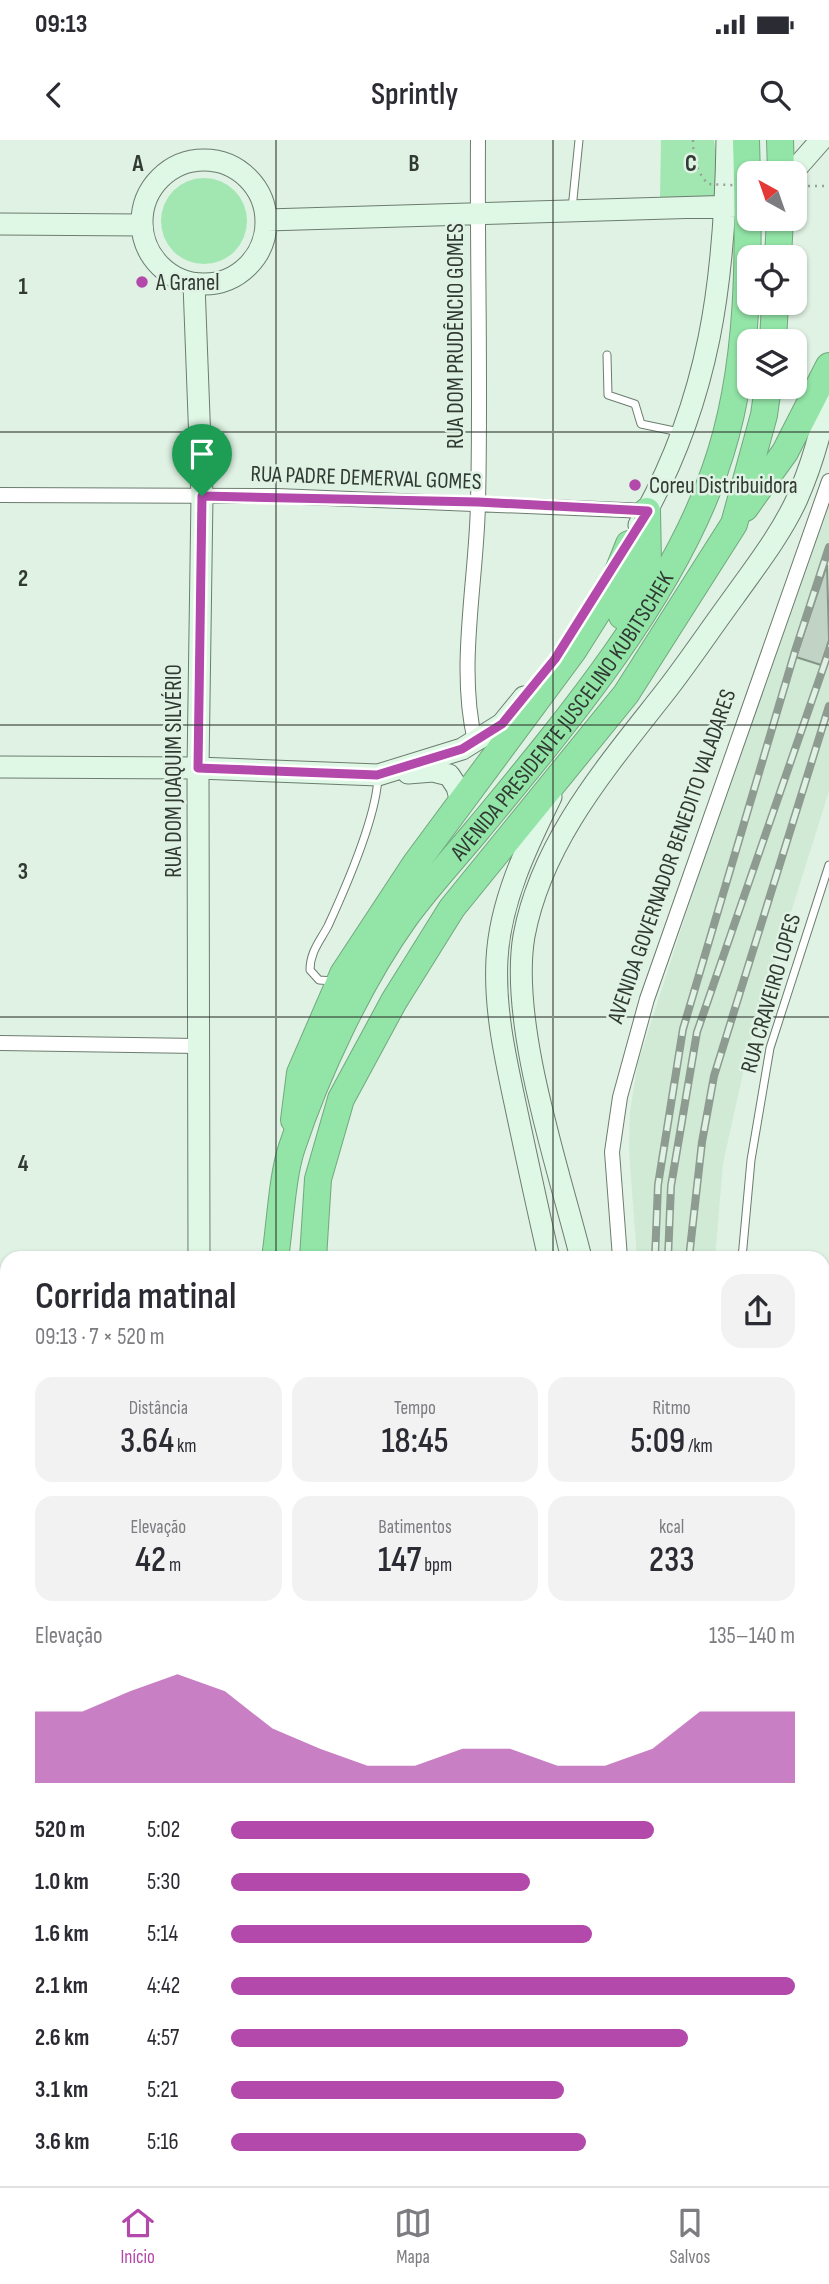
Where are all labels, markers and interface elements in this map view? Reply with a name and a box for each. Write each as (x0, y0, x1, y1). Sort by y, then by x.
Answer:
text: 09:13 (35, 9, 87, 40)
text: Sprintly (371, 75, 458, 114)
icon: back (35, 76, 73, 114)
icon: search (756, 76, 794, 114)
text: A (132, 150, 145, 178)
text: B (409, 150, 420, 178)
text: C (685, 150, 697, 178)
north arrow (737, 161, 807, 231)
map controls (737, 161, 807, 399)
street label: RUA DOM PRUDÊNCIO GOMES (442, 223, 470, 449)
button: locate (737, 245, 807, 315)
place label: A Granel (155, 269, 219, 297)
text: 1 (18, 273, 28, 301)
marker: A Granel (134, 274, 150, 290)
button: layers (737, 329, 807, 399)
pin (172, 424, 232, 496)
icon: arrive (183, 435, 221, 473)
street label: RUA PADRE DEMERVAL GOMES (250, 460, 482, 496)
place label: Coreu Distribuidora (649, 472, 798, 500)
marker: Coreu Distribuidora (627, 477, 643, 493)
text: 2 (18, 565, 28, 593)
street label: AVENIDA PRESIDENTE JUSCELINO KUBITSCHEK (444, 566, 680, 867)
street label: RUA DOM JOAQUIM SILVÉRIO (160, 664, 188, 878)
street label: AVENIDA GOVERNADOR BENEDITO VALADARES (601, 686, 742, 1028)
text: 3 (18, 858, 28, 886)
street label: RUA CRAVEIRO LOPES (735, 910, 807, 1076)
text: 4 (18, 1150, 29, 1178)
text: Corrida matinal (35, 1274, 236, 1319)
button: share (721, 1274, 795, 1348)
text: 09:13 · 7 × 520 m (35, 1323, 165, 1351)
text: Distância (129, 1397, 188, 1420)
text: Tempo (394, 1397, 436, 1420)
text: Ritmo (653, 1397, 691, 1420)
text: 3.64 (120, 1420, 174, 1463)
text: 18:45 (382, 1420, 448, 1463)
text: 5:09 (631, 1420, 685, 1463)
text: km (174, 1435, 197, 1458)
text: /km (685, 1435, 713, 1458)
text: Elevação (130, 1516, 186, 1539)
text: Batimentos (378, 1516, 452, 1539)
text: kcal (659, 1516, 684, 1539)
text: 42 (135, 1539, 166, 1582)
text: 147 (378, 1539, 421, 1582)
text: 233 (649, 1539, 694, 1582)
text: m (166, 1554, 181, 1577)
text: bpm (421, 1554, 452, 1577)
text: Elevação (35, 1622, 103, 1650)
text: 135–140 m (709, 1622, 795, 1650)
text: 520 m (35, 1816, 85, 1844)
text: 5:02 (147, 1816, 180, 1844)
text: 1.0 km (35, 1868, 89, 1896)
text: 5:30 (147, 1868, 180, 1896)
text: 1.6 km (35, 1920, 89, 1948)
text: 5:14 (147, 1920, 178, 1948)
text: 2.1 km (35, 1972, 88, 2000)
text: 4:42 (147, 1972, 180, 2000)
text: 2.6 km (35, 2024, 89, 2052)
text: 4:57 (147, 2024, 179, 2052)
text: 3.1 km (35, 2076, 88, 2104)
text: 5:21 (147, 2076, 178, 2104)
text: 3.6 km (35, 2128, 89, 2156)
text: 5:16 (147, 2128, 179, 2156)
tab: Início (119, 2204, 157, 2269)
tab: Mapa (394, 2204, 432, 2269)
tab: Salvos (669, 2204, 710, 2269)

